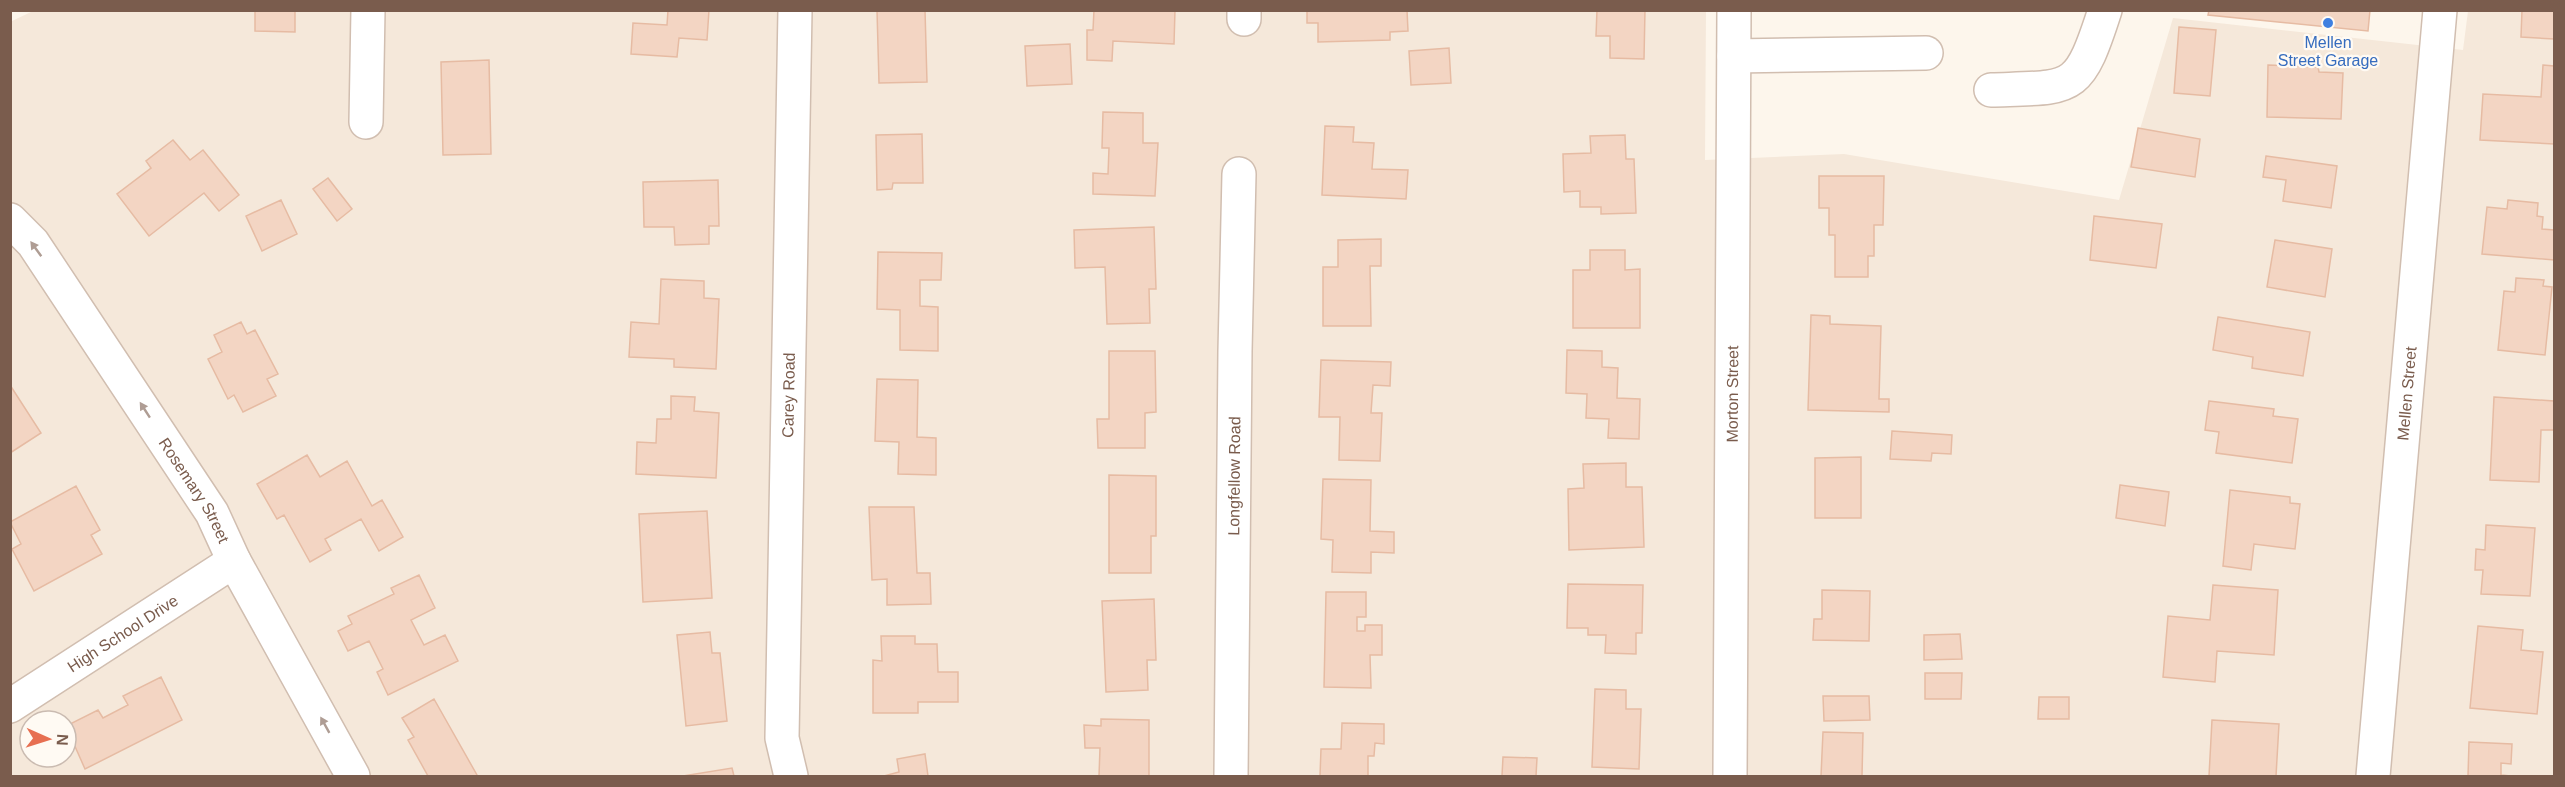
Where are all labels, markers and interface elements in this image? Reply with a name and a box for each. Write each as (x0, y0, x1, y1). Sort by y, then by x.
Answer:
marker: Mellen Street Garage (2321, 16, 2335, 30)
place label: Mellen Street Garage (2278, 34, 2378, 69)
one-way arrow (30, 241, 42, 257)
street label: Morton Street (1723, 345, 1741, 443)
street label: Mellen Street (2394, 345, 2419, 441)
street label: Carey Road (779, 352, 797, 438)
one-way arrow (139, 402, 150, 419)
street label: Longfellow Road (1225, 416, 1243, 536)
street label: Rosemary Street (156, 435, 233, 546)
street label: High School Drive (64, 591, 181, 675)
north arrow (18, 709, 78, 769)
one-way arrow (320, 716, 330, 733)
text: N (54, 734, 71, 746)

